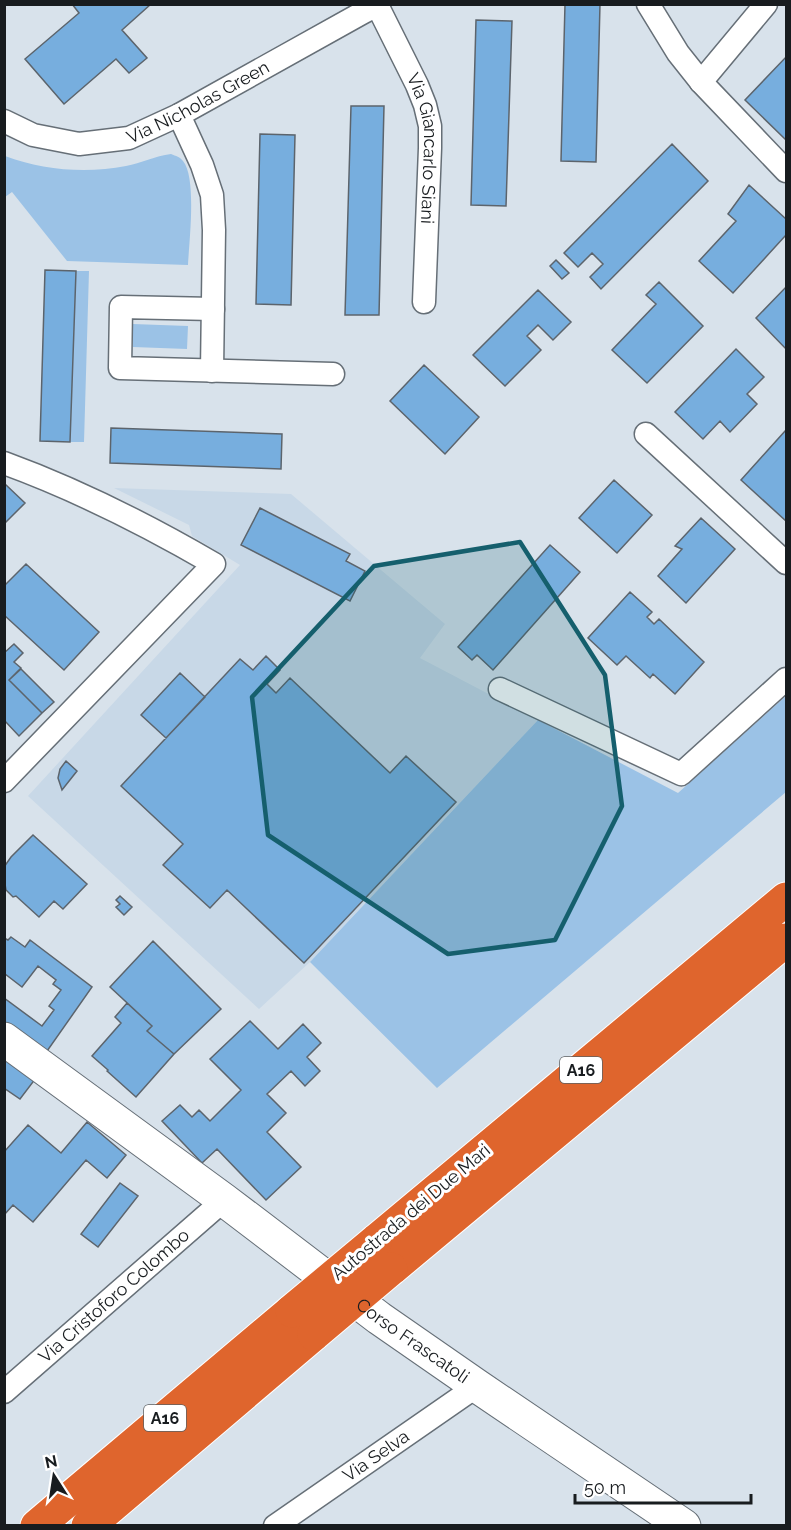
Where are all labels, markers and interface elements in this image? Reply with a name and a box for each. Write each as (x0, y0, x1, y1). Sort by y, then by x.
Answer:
street label: Via Nicholas Green (123, 56, 273, 148)
street label: Via Giancarlo Siani (403, 69, 441, 224)
road number: A16 (560, 1057, 602, 1083)
street label: Autostrada dei Due Mari (327, 1139, 494, 1284)
street label: Via Cristoforo Colombo (34, 1224, 194, 1367)
street label: Corso Frascatoli (352, 1293, 473, 1387)
road number: A16 (144, 1405, 186, 1431)
street label: Via Selva (339, 1425, 413, 1486)
north arrow (24, 1446, 84, 1506)
text: N (43, 1451, 59, 1472)
scale bar (575, 1467, 750, 1505)
text: 50 m (584, 1477, 626, 1498)

